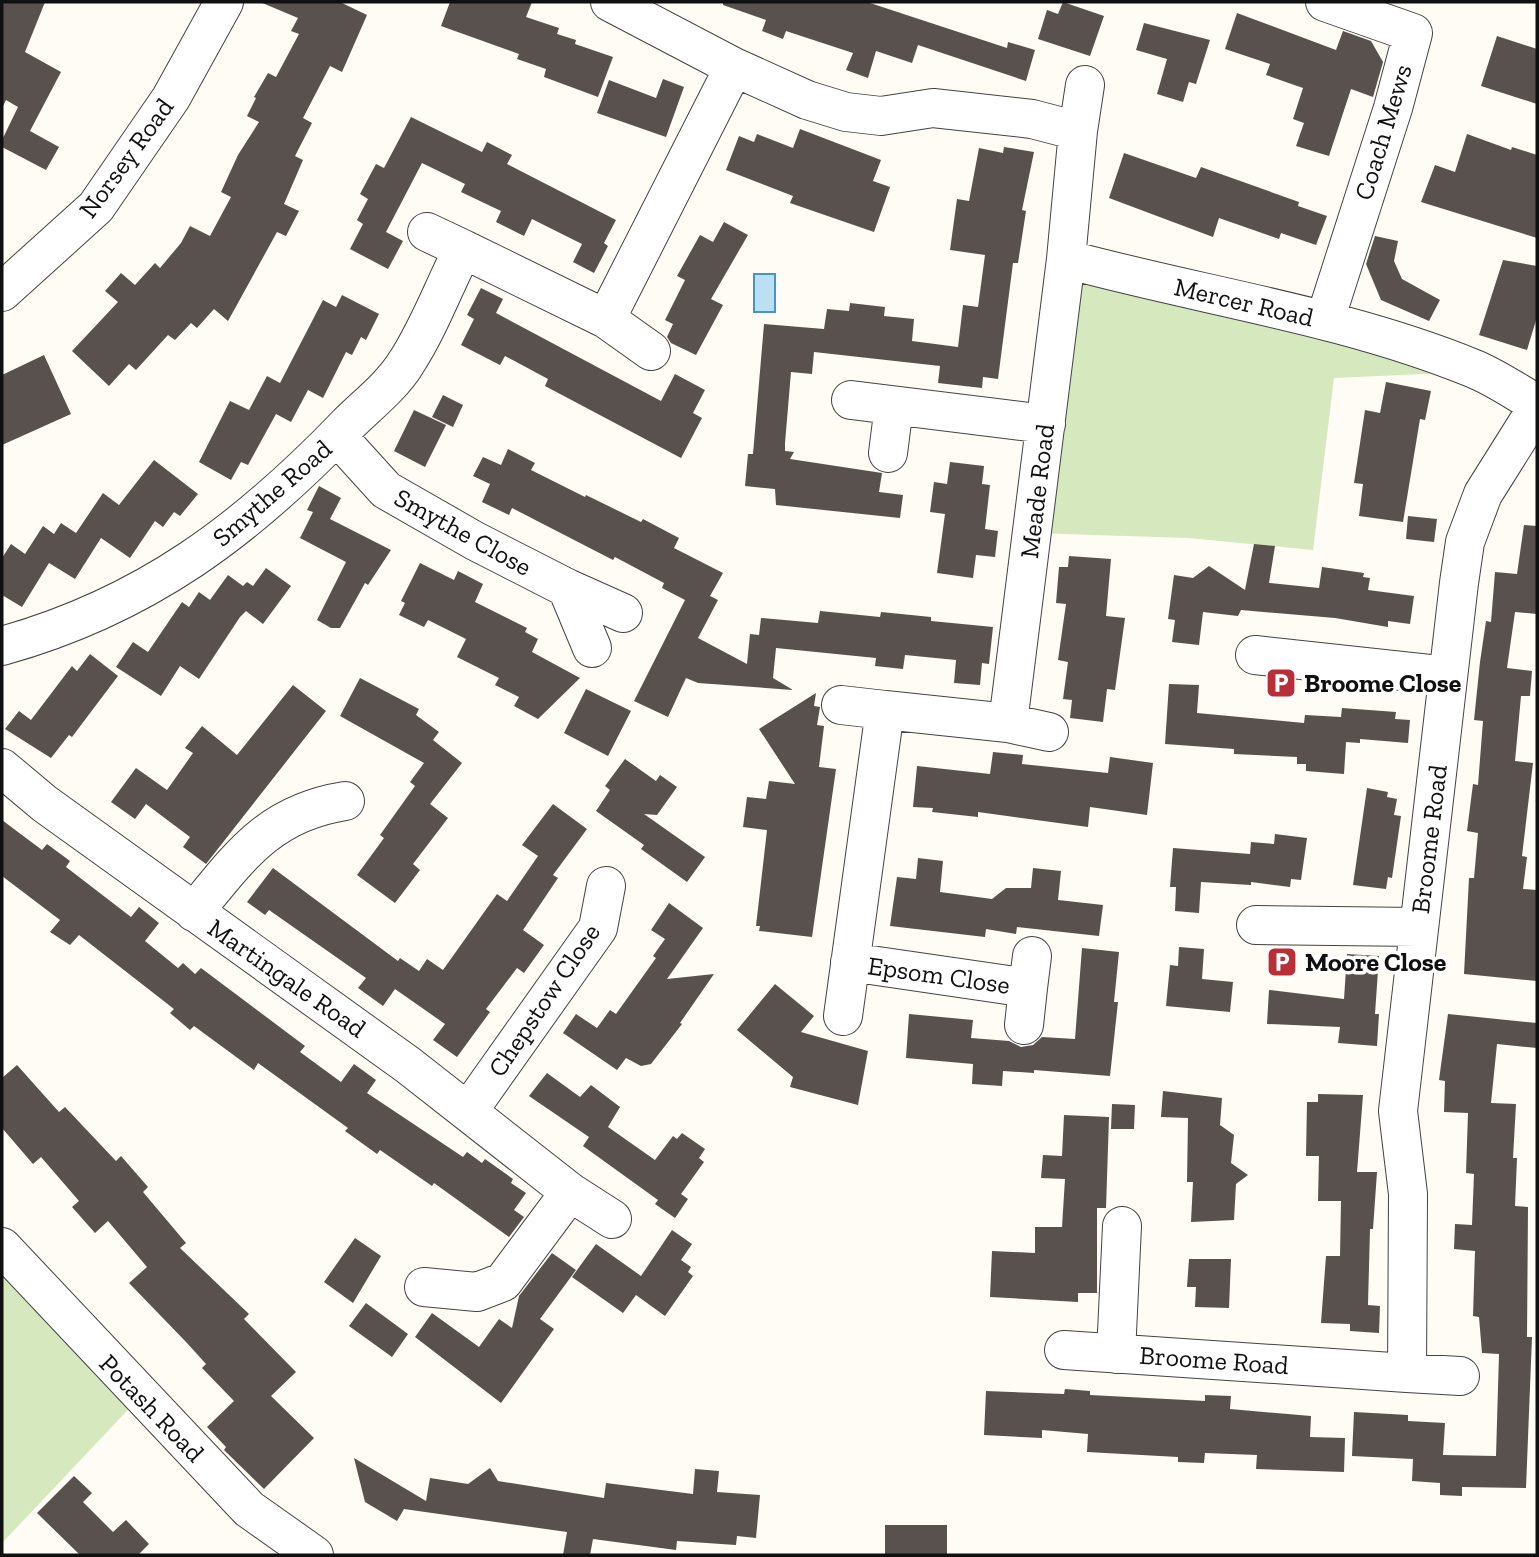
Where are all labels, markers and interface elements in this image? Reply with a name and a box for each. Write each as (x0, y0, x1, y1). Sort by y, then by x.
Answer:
street label: Coach Mews (1347, 60, 1419, 204)
street label: Norsey Road (72, 92, 180, 224)
street label: Mercer Road (1171, 270, 1317, 334)
street label: Meade Road (1013, 422, 1061, 560)
street label: Smythe Road (206, 433, 338, 553)
street label: Smythe Close (389, 481, 537, 583)
parking icon: Broome Close (1264, 666, 1298, 700)
place label: Broome Close (1304, 667, 1462, 699)
street label: Broome Road (1404, 763, 1454, 915)
street label: Martingale Road (202, 912, 372, 1044)
street label: Chepstow Close (481, 917, 607, 1083)
parking icon: Moore Close (1265, 945, 1299, 979)
place label: Moore Close (1305, 946, 1447, 978)
street label: Epsom Close (866, 949, 1012, 1001)
street label: Broome Road (1138, 1339, 1290, 1381)
street label: Potash Road (93, 1347, 211, 1469)

